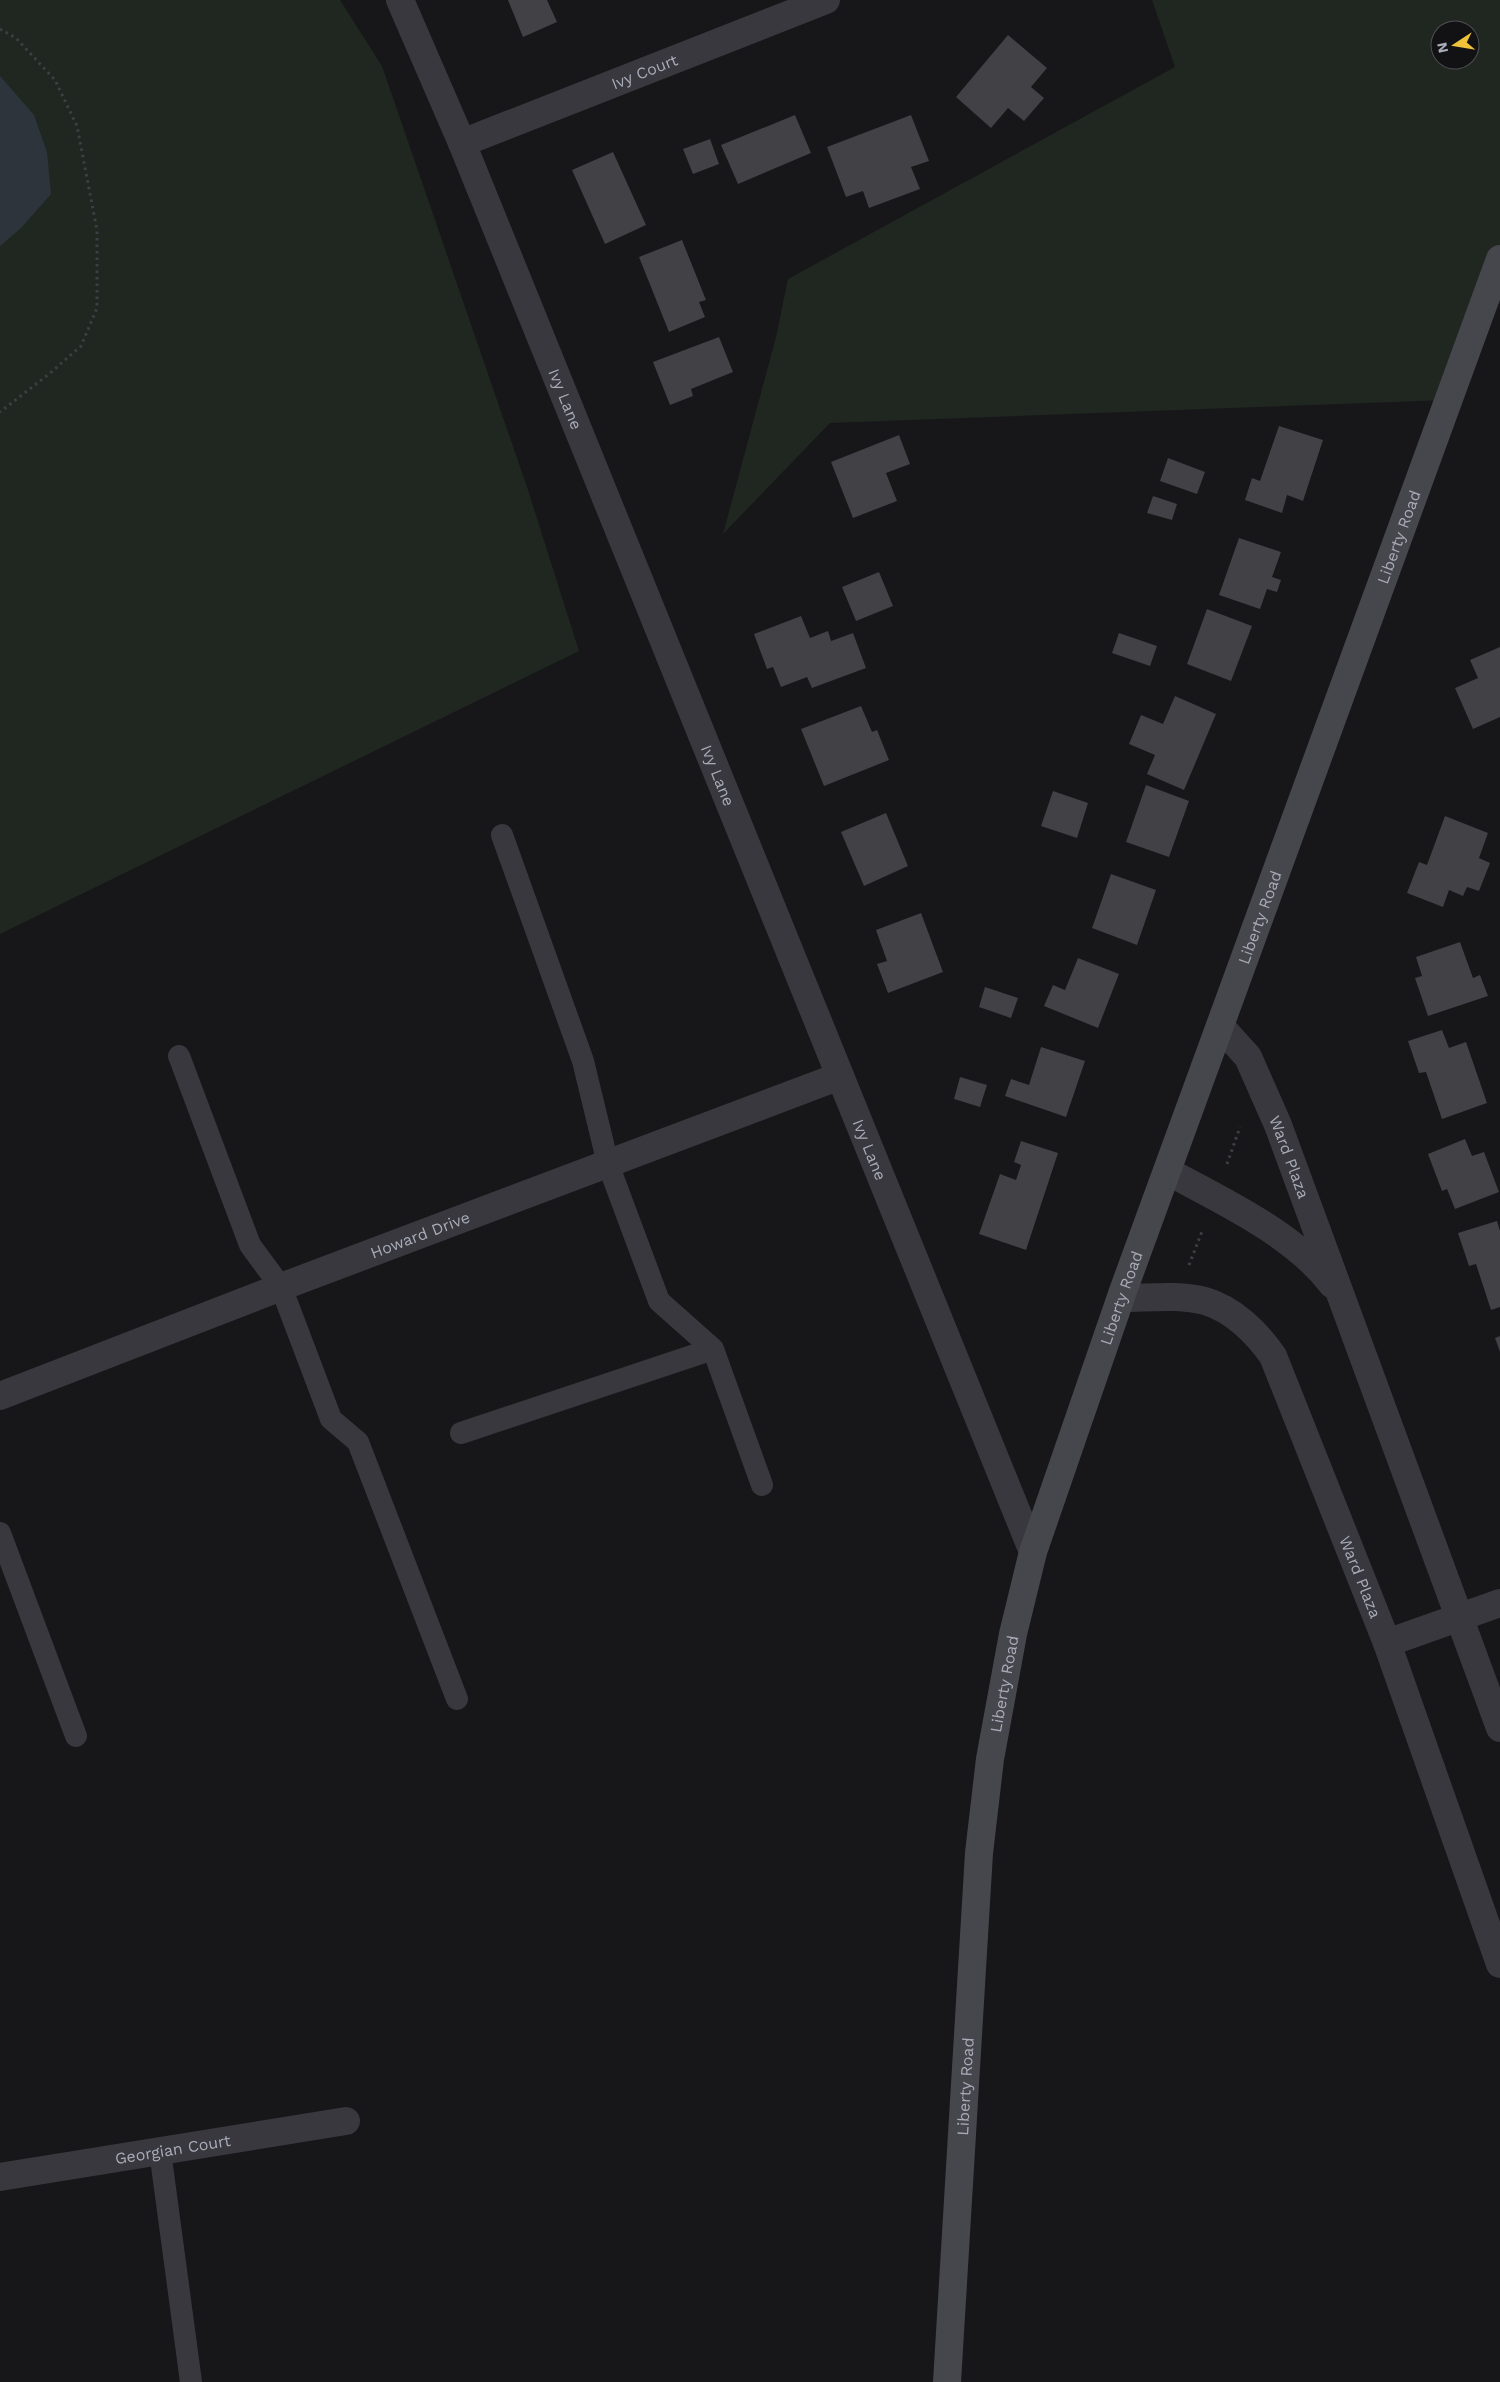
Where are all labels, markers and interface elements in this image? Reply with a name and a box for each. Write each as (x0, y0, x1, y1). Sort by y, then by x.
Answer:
north arrow (1430, 20, 1480, 70)
text: N (1433, 41, 1451, 54)
street label: Ivy Court (609, 50, 681, 93)
street label: Ivy Lane (545, 366, 587, 432)
street label: Liberty Road (1373, 487, 1424, 586)
street label: Ivy Lane (697, 742, 739, 809)
street label: Liberty Road (1234, 868, 1285, 967)
street label: Ward Plaza (1265, 1112, 1314, 1201)
street label: Ivy Lane (849, 1116, 891, 1183)
street label: Howard Drive (368, 1207, 472, 1262)
street label: Liberty Road (1096, 1248, 1146, 1347)
street label: Ward Plaza (1336, 1533, 1386, 1621)
street label: Liberty Road (986, 1634, 1022, 1734)
street label: Liberty Road (952, 2037, 977, 2136)
street label: Georgian Court (113, 2130, 232, 2168)

